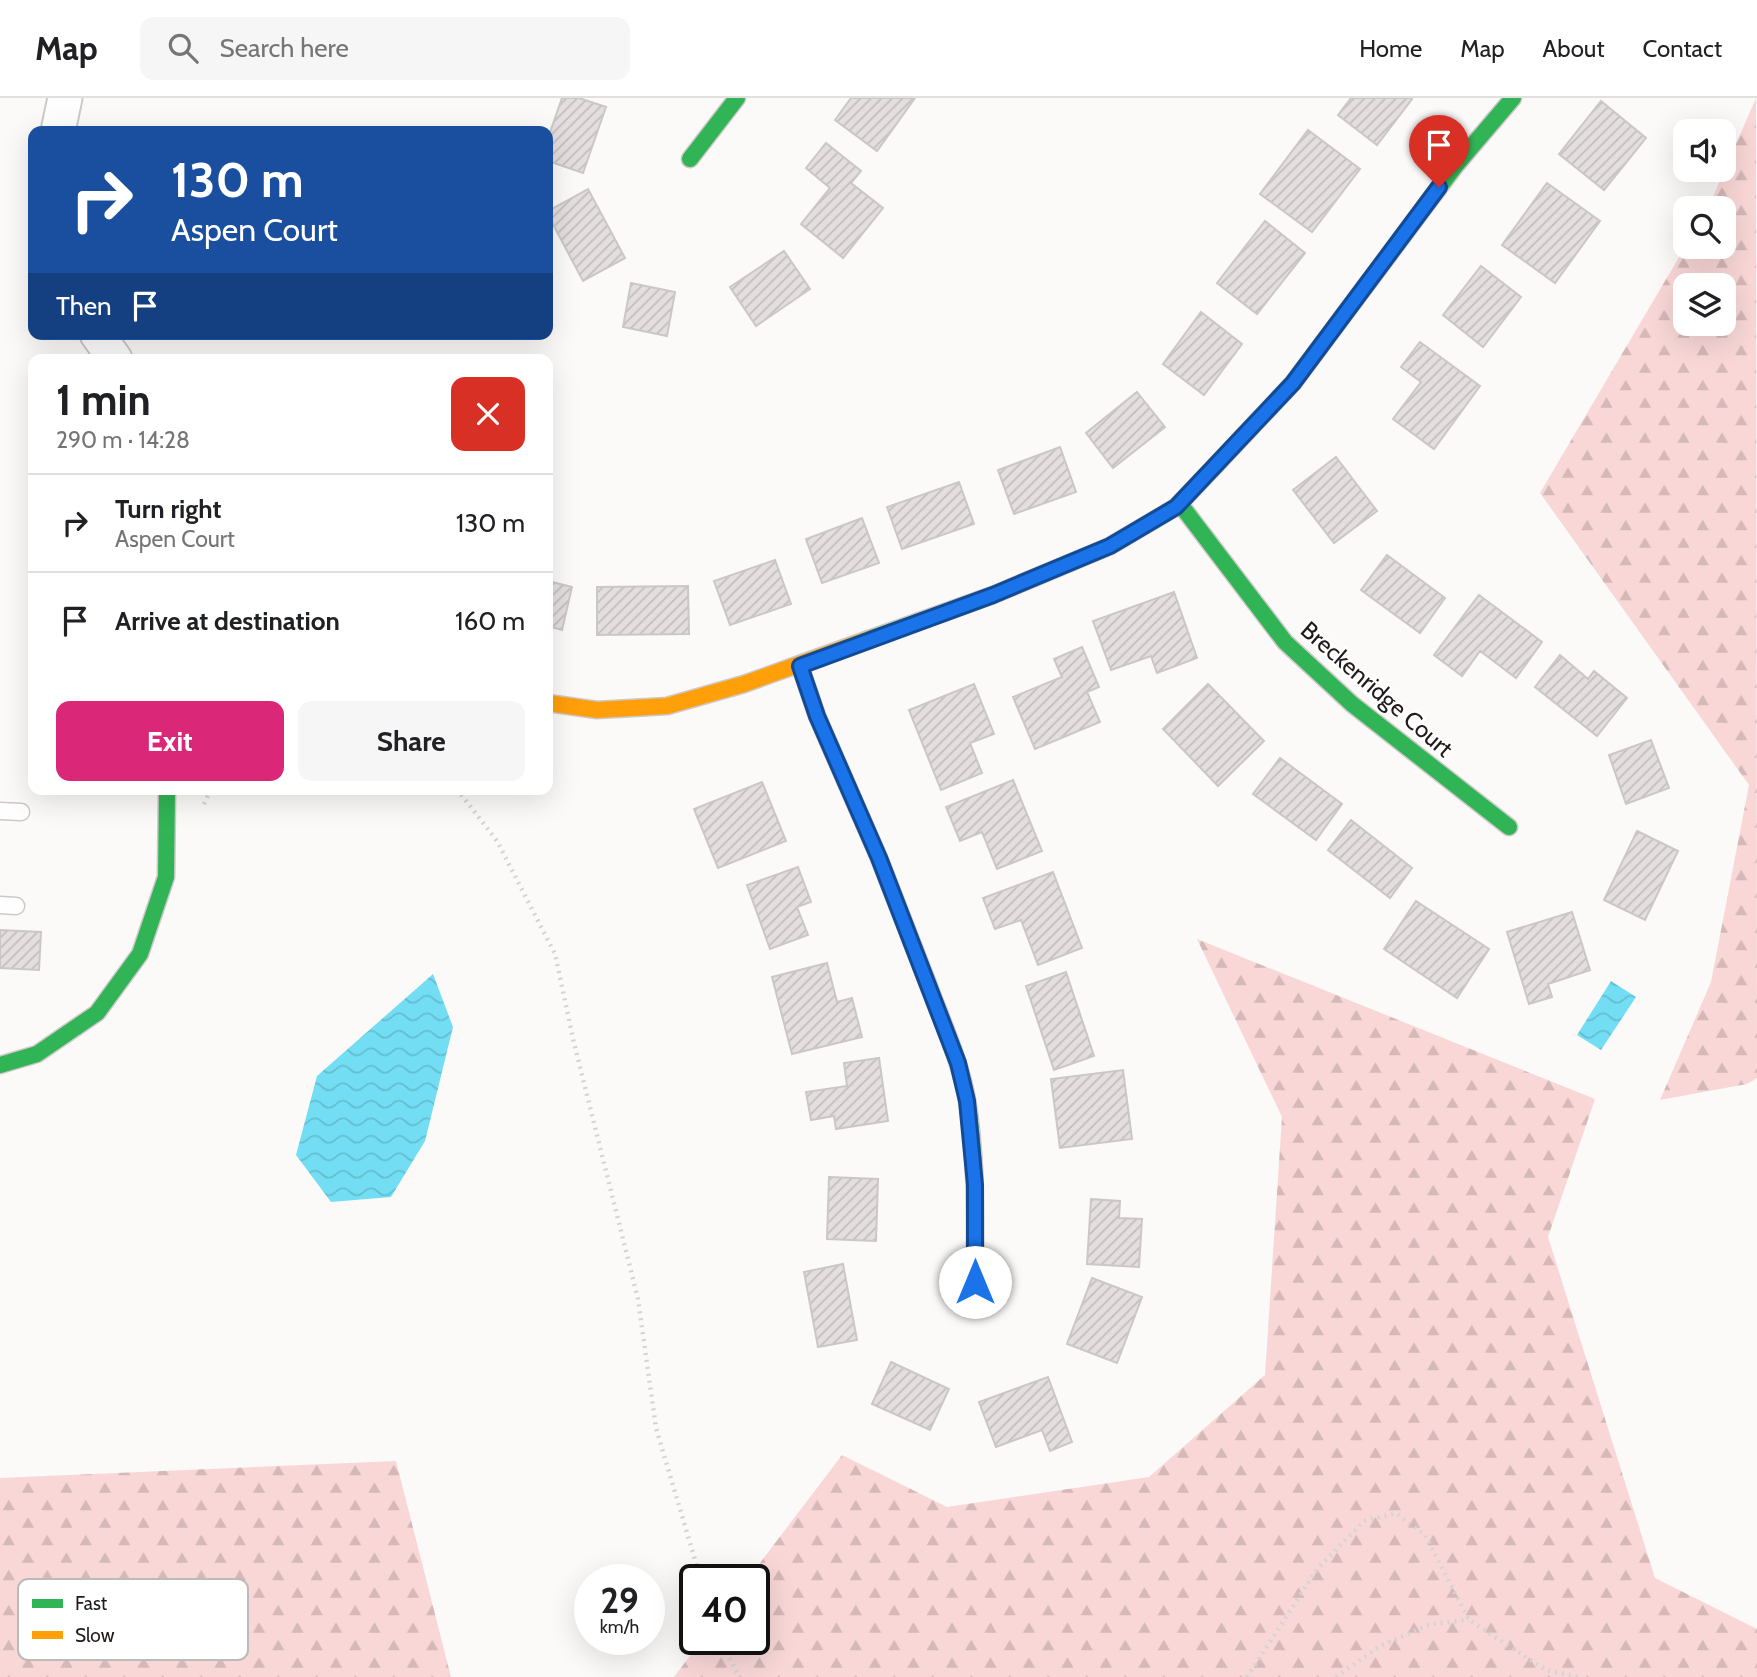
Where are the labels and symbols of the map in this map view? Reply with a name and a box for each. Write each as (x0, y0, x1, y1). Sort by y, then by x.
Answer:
pin (1409, 115, 1469, 187)
street label: Breckenridge Court (1295, 615, 1459, 763)
position arrow (938, 1245, 1012, 1319)
speed limit sign: 40 (679, 1564, 770, 1655)
legend (18, 1579, 248, 1660)
text: Fast (75, 1592, 108, 1615)
text: Slow (75, 1624, 115, 1647)

